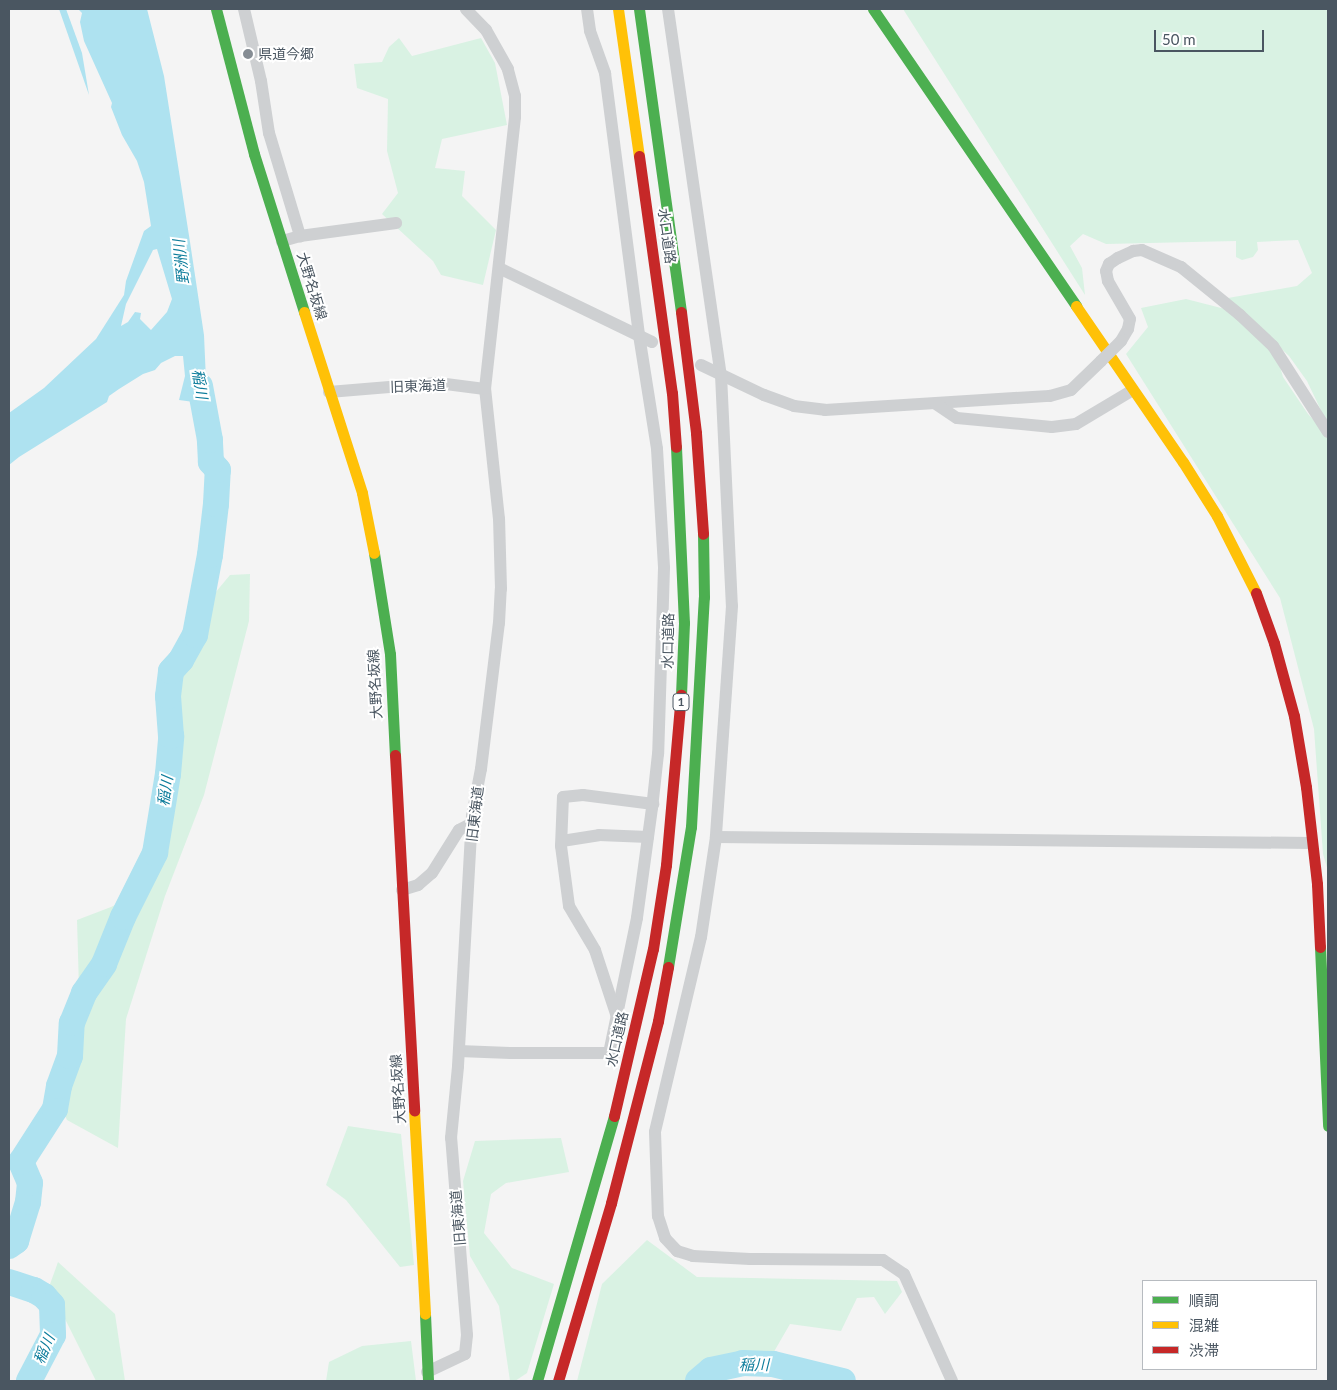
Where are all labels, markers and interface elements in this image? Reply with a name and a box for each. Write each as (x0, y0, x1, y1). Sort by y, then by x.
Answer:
scale bar (1157, 20, 1267, 52)
text: 50 m (1162, 30, 1196, 48)
place label: 県道今郷 (258, 46, 314, 62)
marker: 県道今郷 (242, 48, 254, 60)
street label: 水口道路 (655, 207, 679, 265)
water label: 野洲川 (170, 239, 192, 285)
street label: 大野名坂線 (294, 250, 330, 322)
water label: 稲川 (189, 368, 211, 400)
street label: 旧東海道 (390, 377, 446, 395)
street label: 水口道路 (659, 613, 677, 669)
street label: 大野名坂線 (365, 649, 385, 719)
road number: 1 (672, 692, 690, 712)
water label: 稲川 (154, 775, 176, 807)
street label: 旧東海道 (463, 785, 487, 843)
street label: 水口道路 (603, 1010, 631, 1068)
street label: 大野名坂線 (387, 1053, 409, 1125)
street label: 旧東海道 (447, 1189, 469, 1247)
legend (1142, 1280, 1317, 1370)
text: 順調 (1189, 1291, 1219, 1309)
text: 混雑 (1189, 1316, 1219, 1334)
water label: 稲川 (30, 1332, 58, 1366)
text: 渋滞 (1189, 1341, 1219, 1359)
water label: 稲川 (739, 1356, 769, 1374)

